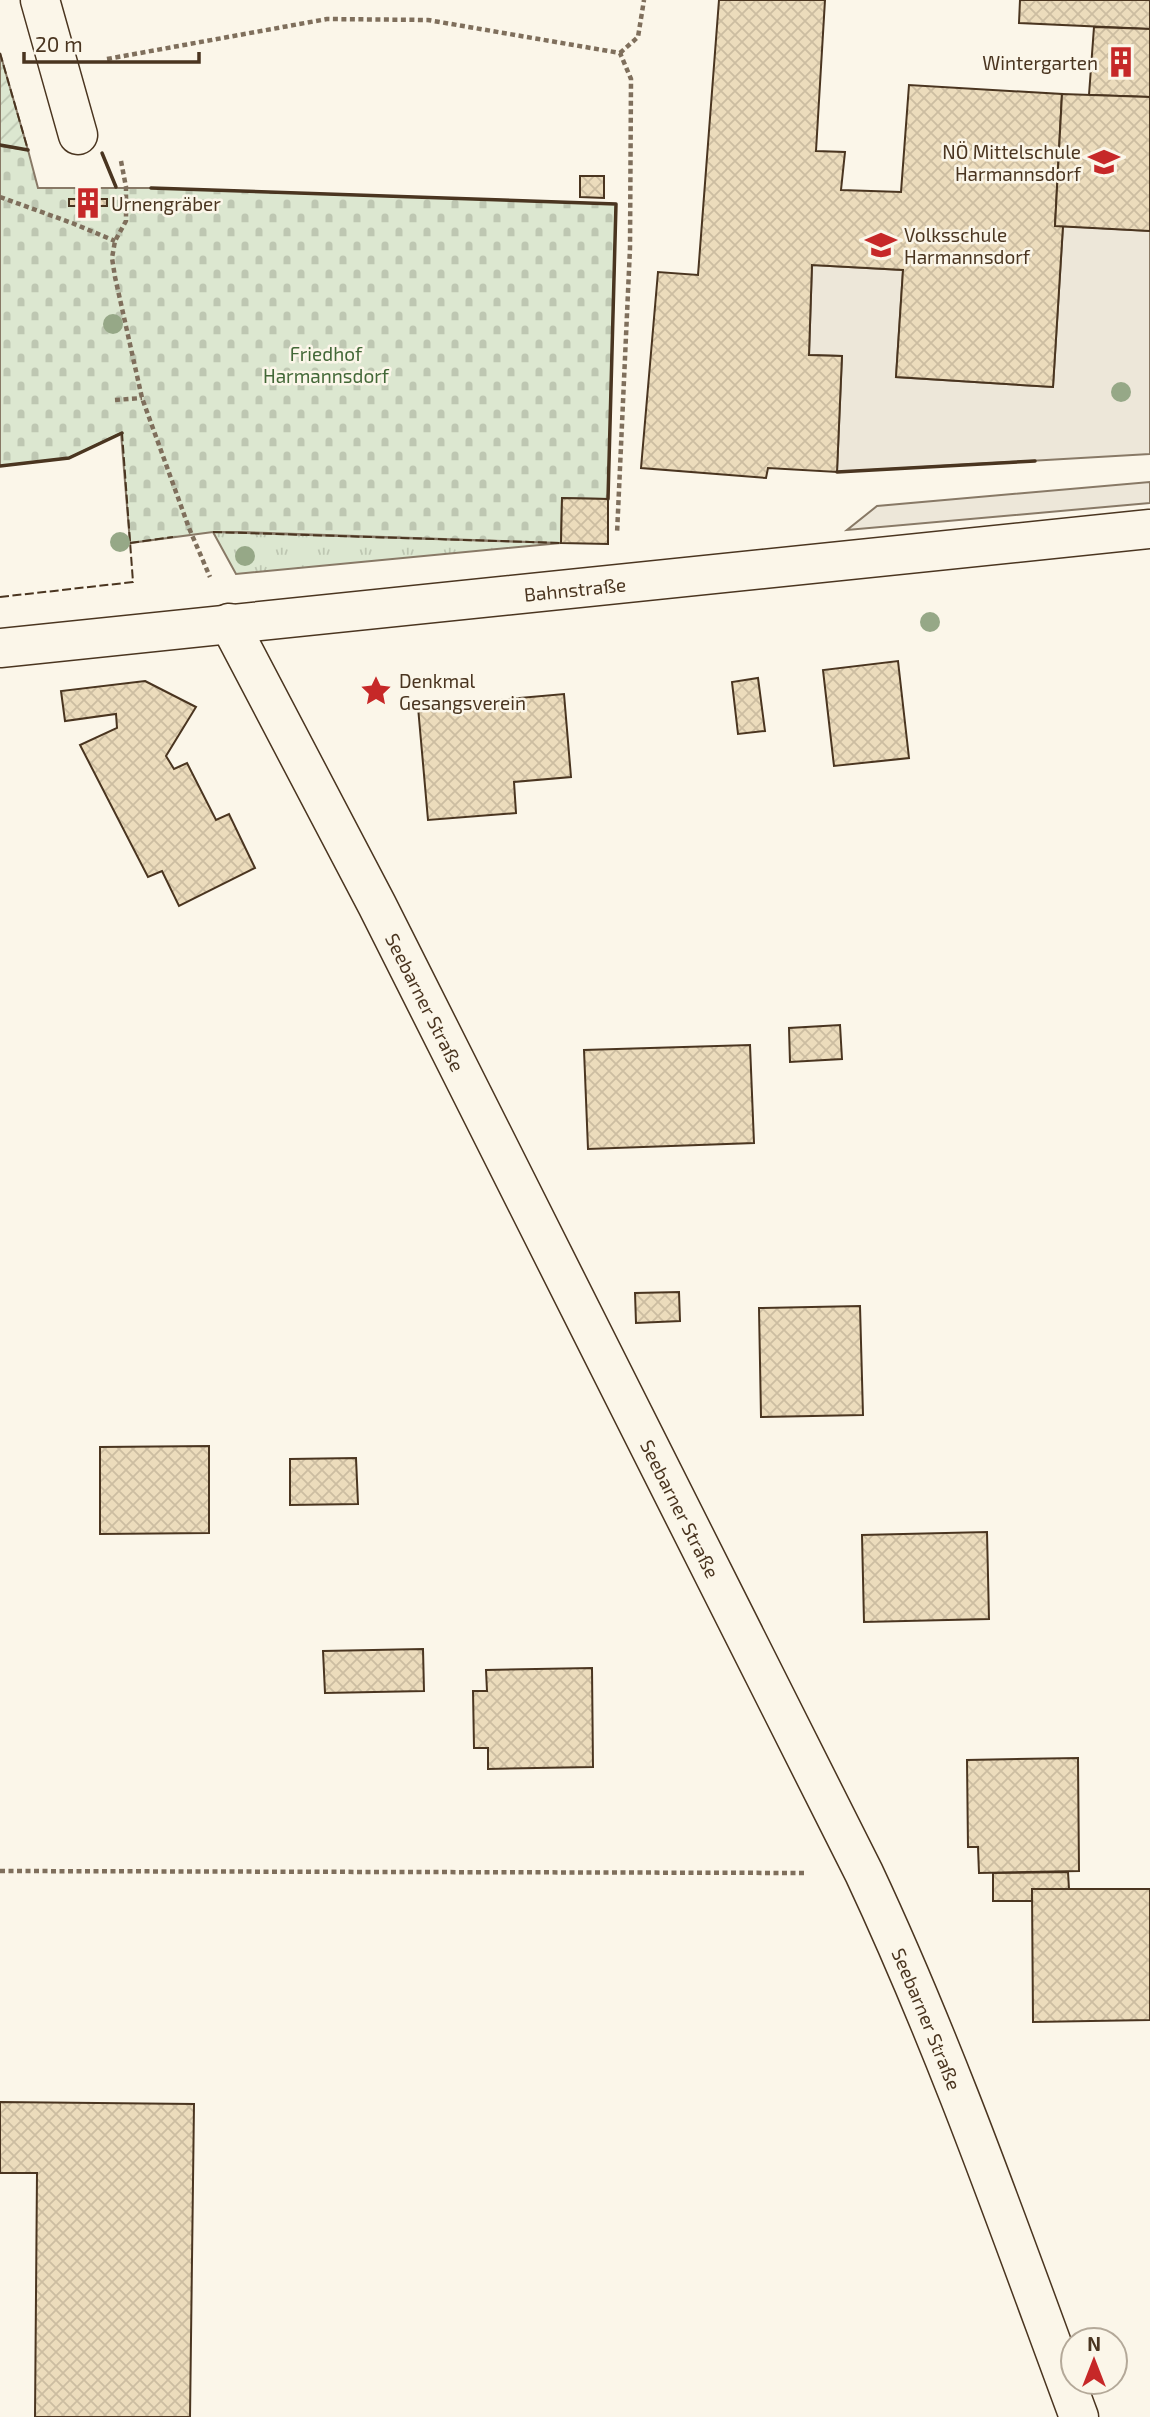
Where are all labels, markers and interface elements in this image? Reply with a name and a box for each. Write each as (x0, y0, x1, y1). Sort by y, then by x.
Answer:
scale bar (24, 21, 200, 65)
text: 20 m (35, 31, 83, 56)
building icon: Wintergarten (1104, 45, 1138, 79)
place label: Wintergarten (982, 51, 1098, 74)
place label: NÖ Mittelschule Harmannsdorf (942, 140, 1082, 185)
school or university icon: NÖ Mittelschule Harmannsdorf (1087, 145, 1121, 179)
building icon: Urnengräber (71, 186, 105, 220)
place label: Urnengräber (111, 192, 221, 215)
place label: Volksschule Harmannsdorf (904, 223, 1031, 268)
school or university icon: Volksschule Harmannsdorf (864, 228, 898, 262)
park label: Friedhof Harmannsdorf (263, 342, 390, 387)
street label: Bahnstraße (523, 572, 627, 605)
place label: Denkmal Gesangsverein (399, 669, 526, 714)
place icon: Denkmal Gesangsverein (359, 674, 393, 708)
street label: Seebarner Straße (381, 929, 470, 1075)
street label: Seebarner Straße (636, 1436, 725, 1581)
street label: Seebarner Straße (888, 1944, 967, 2093)
north arrow (1059, 2326, 1129, 2396)
text: N (1087, 2332, 1101, 2355)

